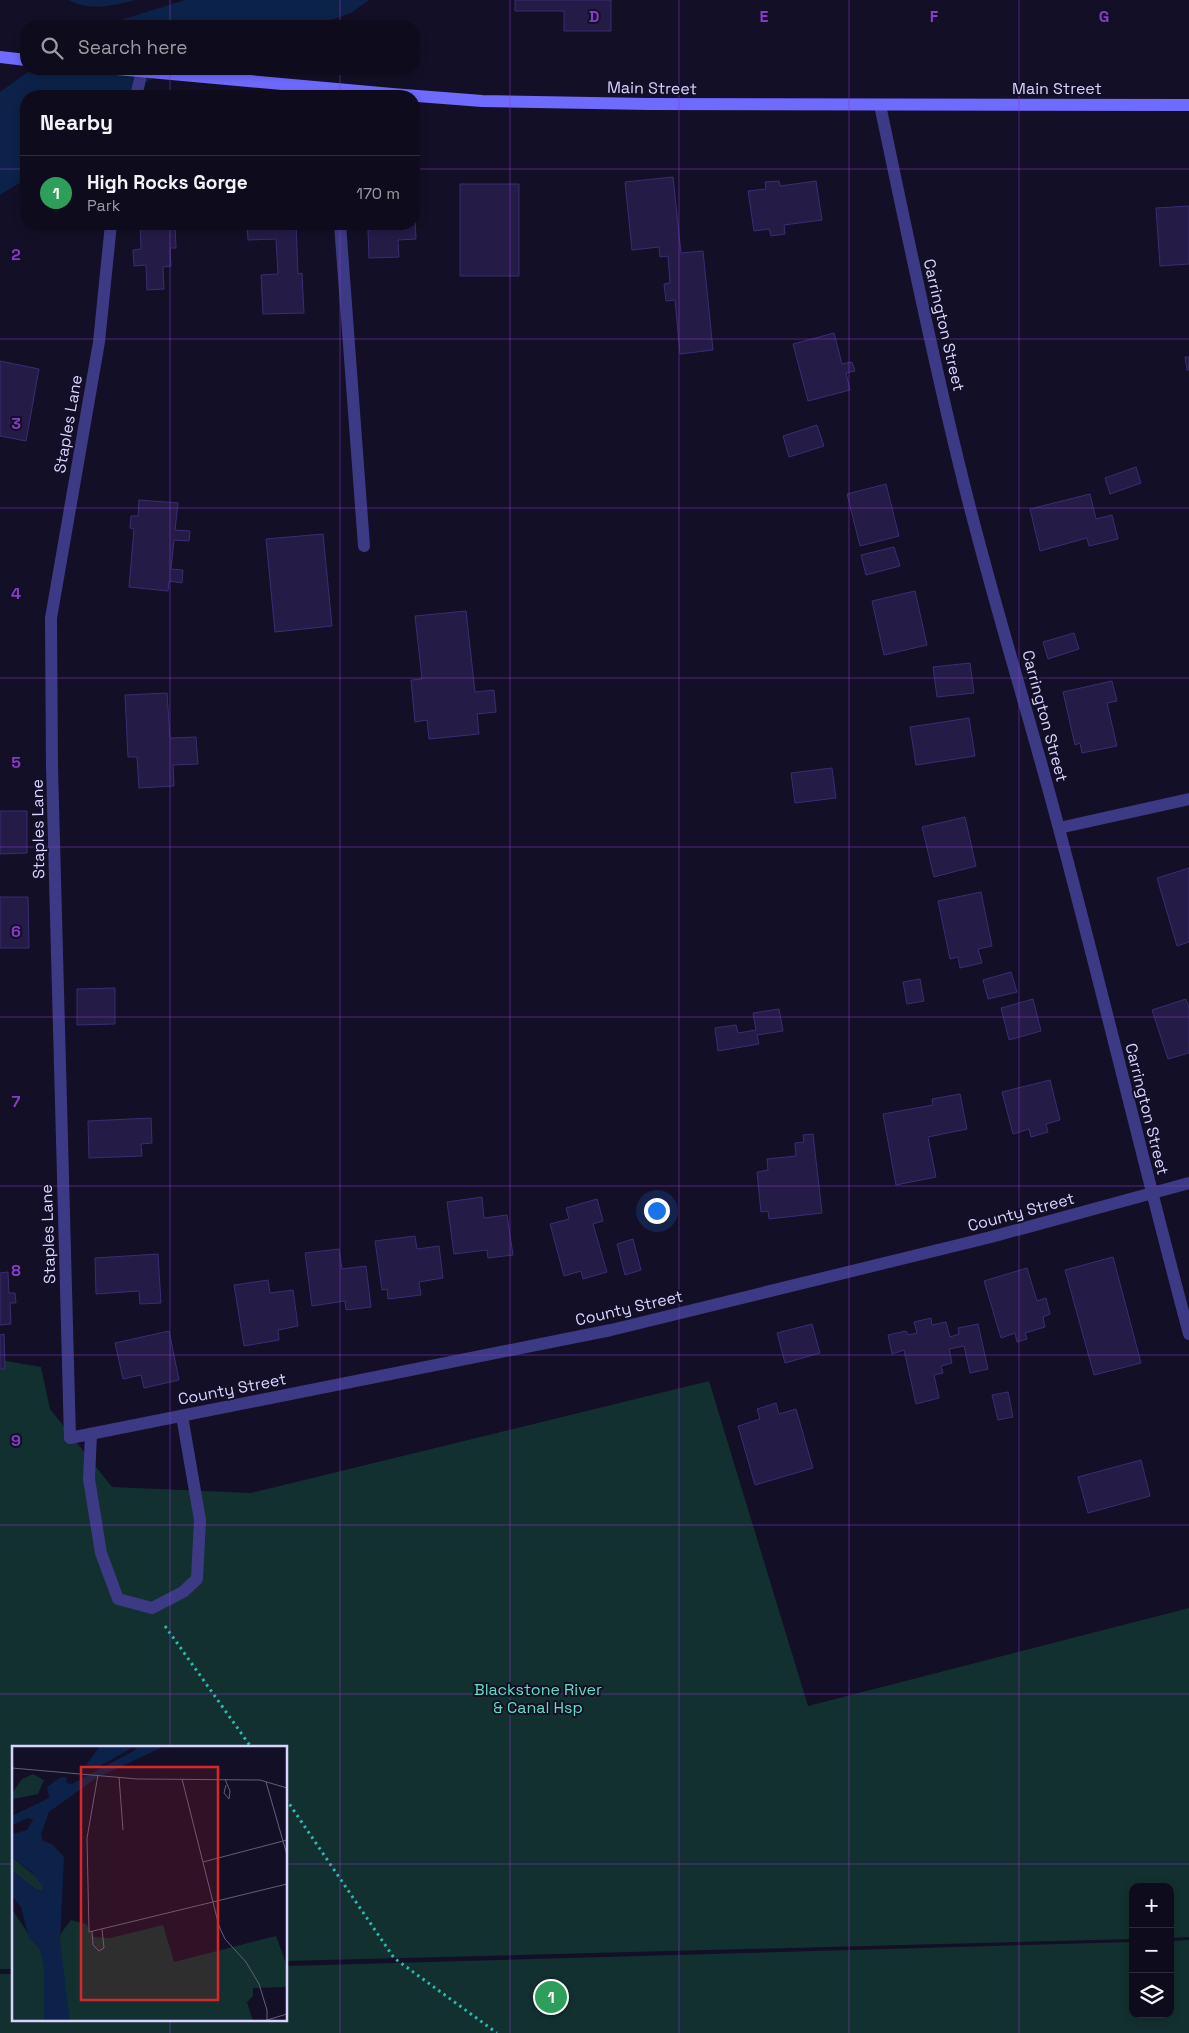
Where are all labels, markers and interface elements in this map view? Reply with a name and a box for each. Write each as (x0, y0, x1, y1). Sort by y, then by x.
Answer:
text: D (589, 6, 599, 27)
text: E (760, 6, 769, 27)
text: F (930, 6, 939, 27)
text: G (1099, 6, 1109, 27)
search box (20, 20, 420, 75)
icon: search (38, 34, 66, 62)
text: Search here (78, 35, 188, 60)
street label: Main Street (607, 77, 697, 99)
street label: Main Street (1012, 78, 1102, 99)
text: Nearby (40, 109, 113, 136)
text: High Rocks Gorge (87, 170, 248, 195)
text: 1 (52, 183, 60, 204)
text: 170 m (356, 183, 400, 204)
text: Park (87, 195, 120, 216)
text: 2 (11, 244, 21, 265)
street label: Carrington Street (919, 257, 969, 393)
street label: Staples Lane (49, 373, 87, 475)
text: 3 (11, 413, 21, 434)
text: 4 (11, 583, 21, 604)
street label: Carrington Street (1017, 648, 1073, 784)
text: 5 (11, 752, 21, 773)
street label: Staples Lane (27, 779, 49, 879)
text: 6 (11, 921, 21, 942)
street label: Carrington Street (1120, 1041, 1174, 1177)
text: 7 (12, 1091, 21, 1112)
street label: Staples Lane (36, 1184, 60, 1284)
street label: County Street (965, 1188, 1077, 1236)
your location (644, 1198, 670, 1224)
text: 8 (11, 1260, 21, 1281)
street label: County Street (573, 1285, 685, 1331)
street label: County Street (176, 1368, 288, 1410)
text: 9 (11, 1430, 21, 1451)
park label: Blackstone River & Canal Hsp (474, 1679, 602, 1718)
inset map (12, 1746, 288, 2020)
map controls (1129, 1883, 1174, 2018)
button: + (1129, 1883, 1174, 1928)
button: − (1129, 1928, 1174, 1973)
button: layers (1129, 1973, 1174, 2018)
pin: 1 (535, 1978, 567, 2016)

